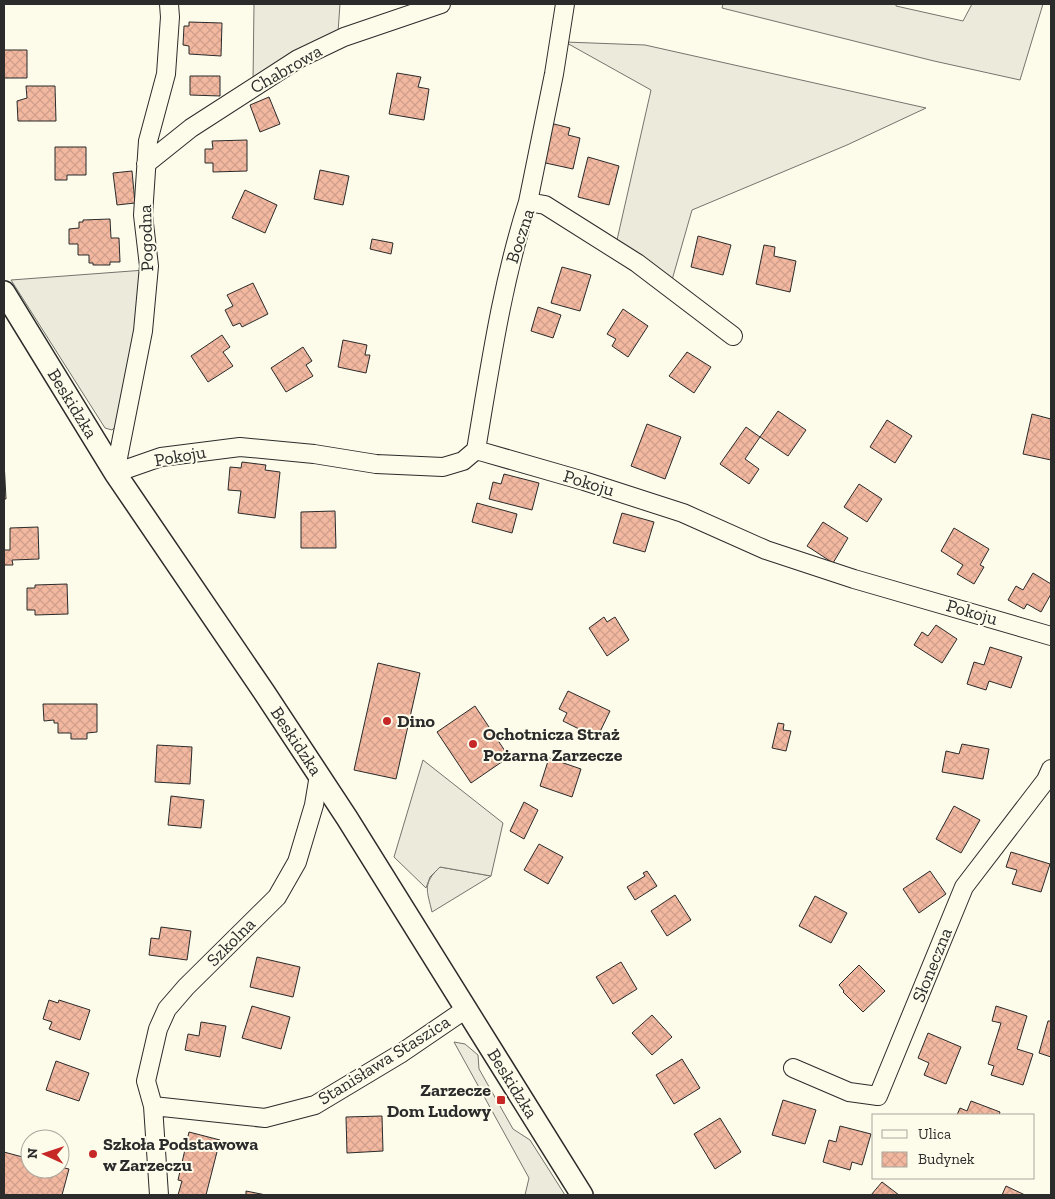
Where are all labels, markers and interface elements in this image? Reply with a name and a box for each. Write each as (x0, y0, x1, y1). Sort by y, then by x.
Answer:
street label: Chabrowa (246, 40, 326, 98)
street label: Pogodna (134, 204, 158, 272)
street label: Boczna (501, 206, 539, 266)
street label: Beskidzka (43, 365, 102, 443)
street label: Pokoju (152, 441, 208, 471)
street label: Pokoju (561, 465, 617, 501)
street label: Pokoju (944, 594, 1000, 630)
street label: Beskidzka (266, 702, 327, 780)
place label: Dino (397, 710, 436, 732)
marker: Dino (381, 715, 393, 727)
place label: Ochotnicza Straż Pożarna Zarzecze (483, 723, 623, 766)
marker: Ochotnicza Straż Pożarna Zarzecze (467, 738, 479, 750)
street label: Szkolna (202, 913, 260, 971)
street label: Słoneczna (907, 924, 957, 1005)
street label: Stanisława Staszica (314, 1010, 454, 1109)
street label: Beskidzka (483, 1045, 543, 1123)
place label: Zarzecze Dom Ludowy (387, 1079, 491, 1122)
marker: Zarzecze Dom Ludowy (495, 1094, 507, 1106)
legend (872, 1114, 1035, 1179)
text: Ulica (918, 1125, 951, 1143)
north arrow (20, 1129, 70, 1179)
place label: Szkoła Podstawowa w Zarzeczu (103, 1133, 258, 1176)
text: N (24, 1147, 41, 1159)
marker: Szkoła Podstawowa w Zarzeczu (87, 1148, 99, 1160)
text: Budynek (918, 1150, 975, 1168)

